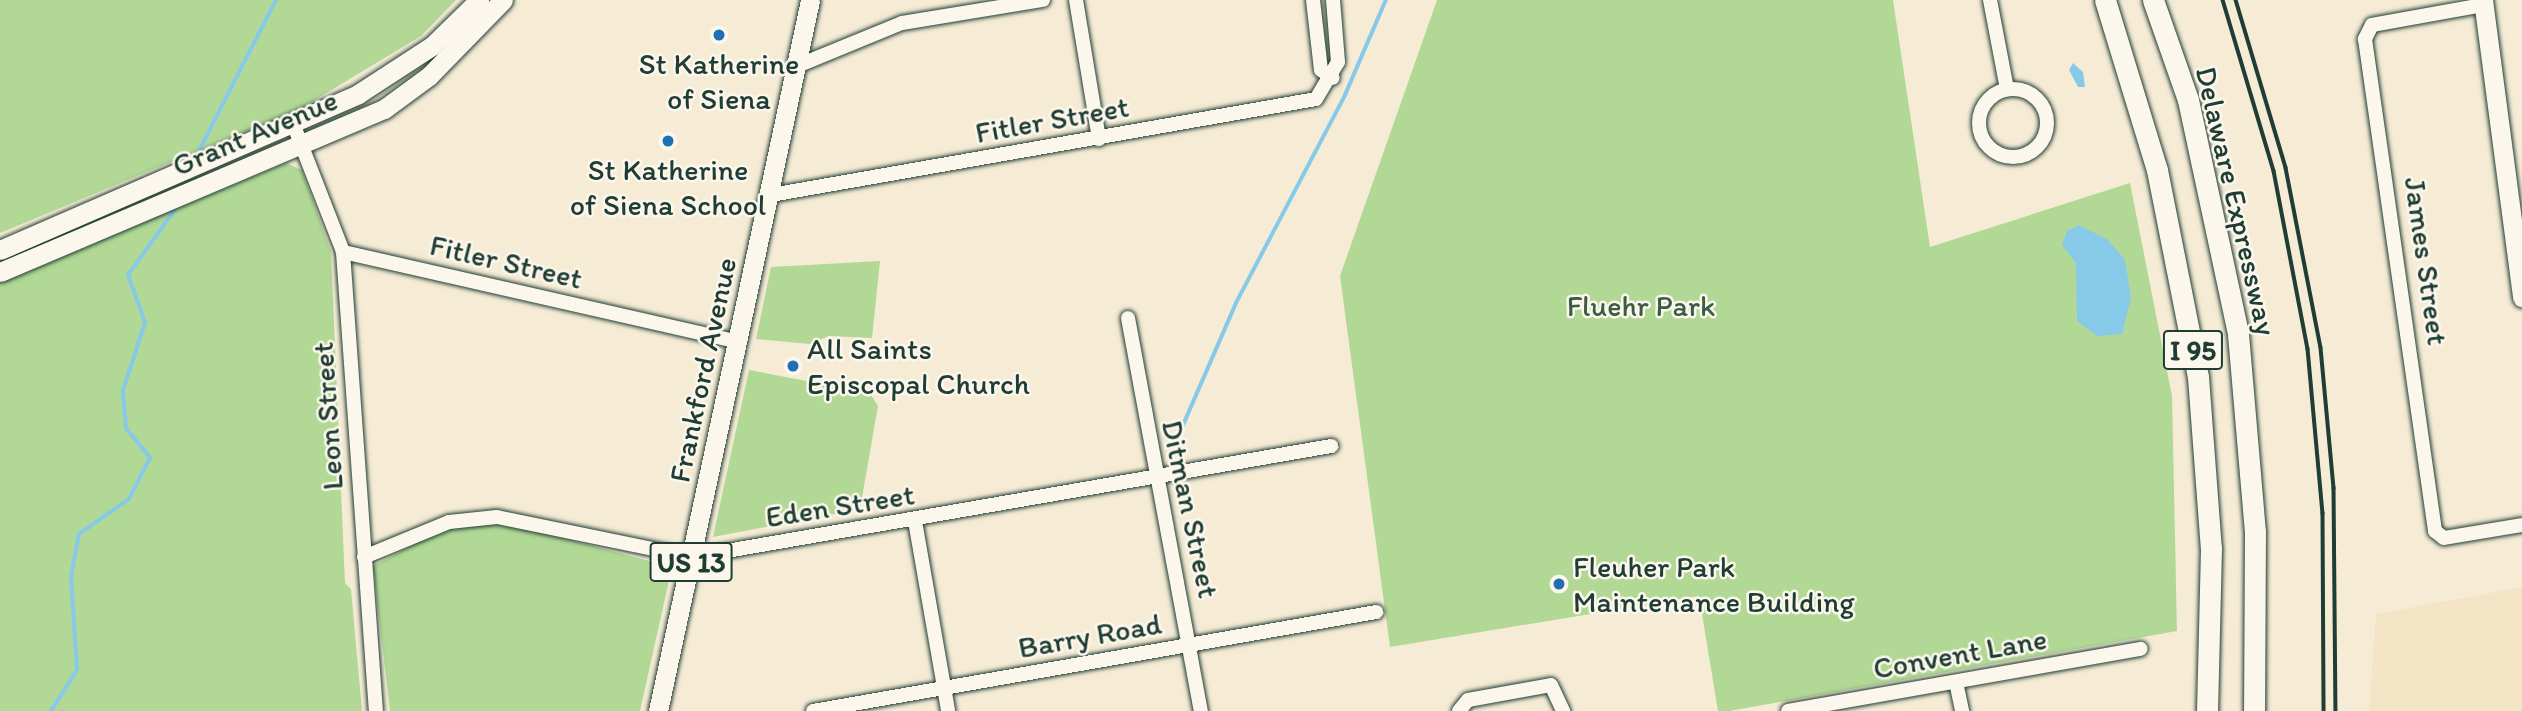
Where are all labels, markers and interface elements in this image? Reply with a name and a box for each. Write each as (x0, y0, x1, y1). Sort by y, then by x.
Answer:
marker: St Katherine of Siena (711, 27, 727, 43)
place label: St Katherine of Siena (638, 46, 800, 116)
street label: Delaware Expressway (2188, 63, 2284, 339)
street label: Grant Avenue (167, 82, 343, 184)
street label: Fitler Street (973, 89, 1131, 151)
marker: St Katherine of Siena School (660, 133, 676, 149)
place label: St Katherine of Siena School (570, 152, 766, 222)
street label: James Street (2396, 175, 2456, 347)
street label: Fitler Street (426, 227, 586, 297)
street label: Frankford Avenue (662, 254, 744, 486)
park label: Fluehr Park (1567, 288, 1715, 324)
road number: I 95 (2162, 326, 2224, 374)
place label: All Saints Episcopal Church (807, 331, 1030, 402)
street label: Leon Street (305, 341, 351, 491)
marker: All Saints Episcopal Church (785, 358, 801, 374)
street label: Ditman Street (1154, 417, 1226, 601)
street label: Eden Street (763, 477, 917, 535)
road number: US 13 (649, 538, 733, 586)
place label: Fleuher Park Maintenance Building (1573, 549, 1855, 620)
marker: Fleuher Park Maintenance Building (1551, 576, 1567, 592)
street label: Barry Road (1016, 606, 1164, 666)
street label: Convent Lane (1870, 621, 2050, 687)

